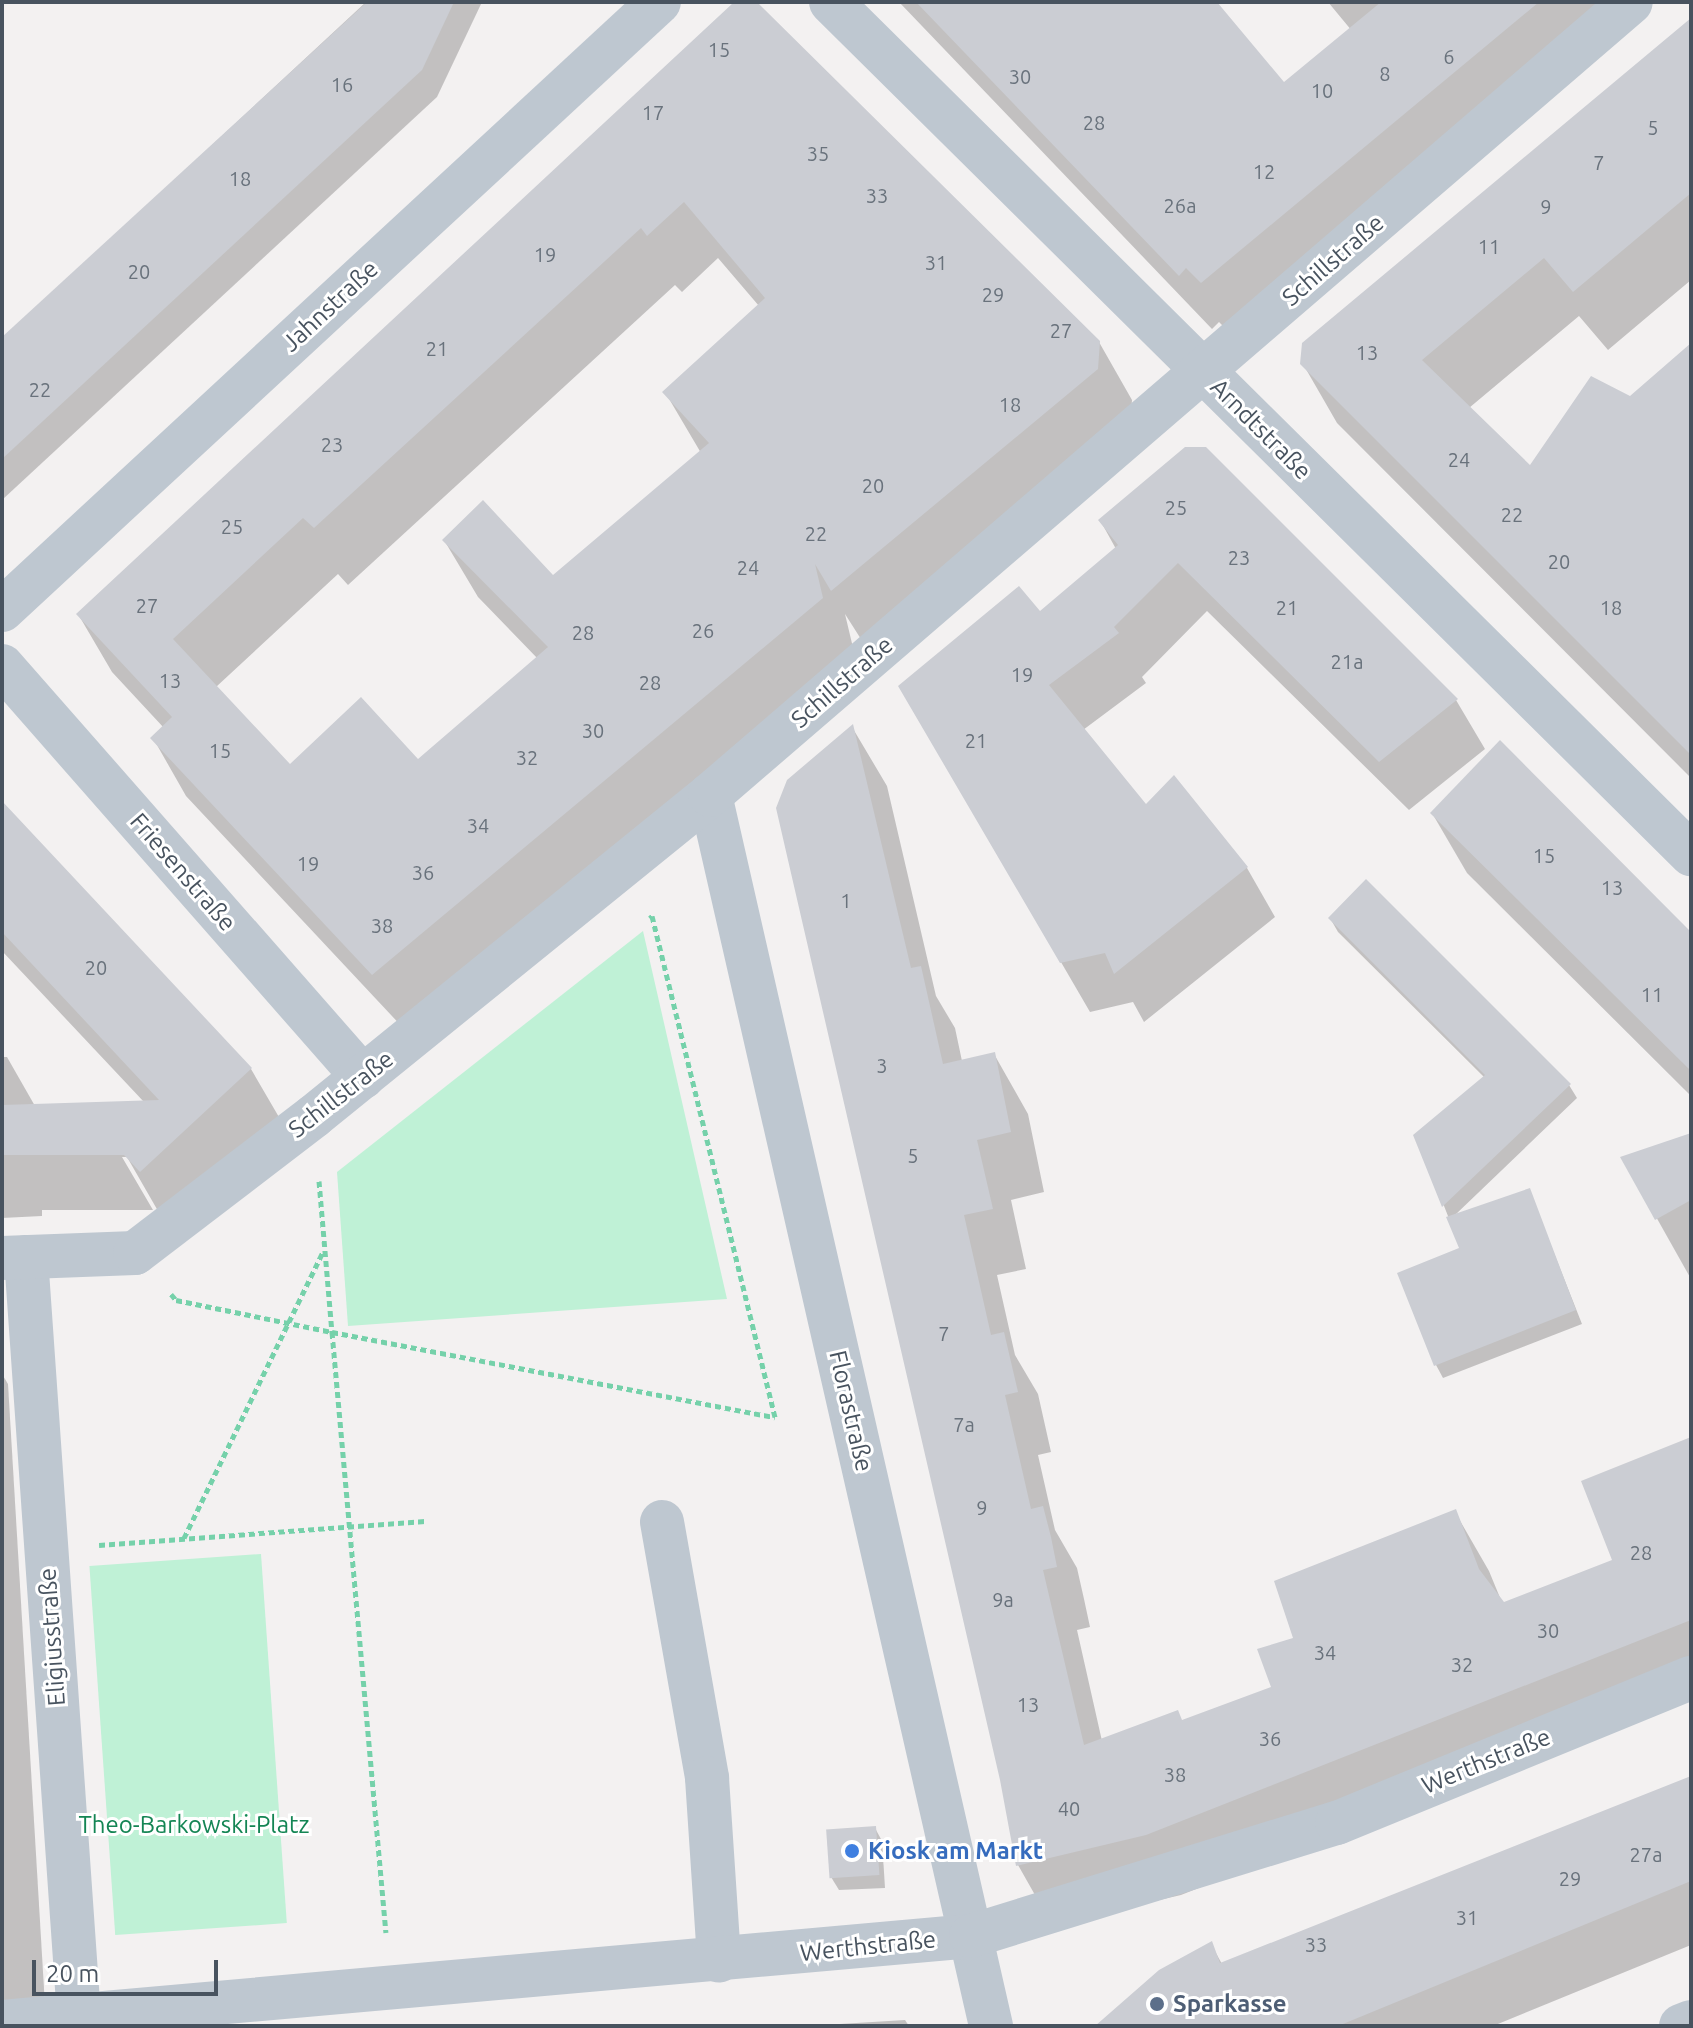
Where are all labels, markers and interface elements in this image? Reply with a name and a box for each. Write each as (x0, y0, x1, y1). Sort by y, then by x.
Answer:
house number: 15 (708, 37, 730, 61)
house number: 6 (1443, 44, 1455, 68)
house number: 8 (1379, 61, 1391, 85)
house number: 30 (1009, 64, 1031, 88)
house number: 16 (331, 72, 353, 96)
house number: 10 (1311, 78, 1333, 102)
house number: 17 (642, 100, 664, 124)
house number: 28 (1083, 110, 1105, 134)
house number: 5 (1647, 115, 1659, 139)
house number: 35 (807, 141, 829, 165)
house number: 7 (1593, 150, 1605, 174)
house number: 12 (1253, 159, 1275, 183)
house number: 18 (229, 166, 251, 190)
house number: 33 (866, 183, 888, 207)
house number: 26a (1164, 193, 1196, 217)
house number: 9 (1540, 194, 1552, 218)
street label: Schillstraße (1276, 208, 1390, 312)
house number: 11 (1478, 234, 1500, 258)
house number: 19 (534, 242, 556, 266)
house number: 31 (925, 250, 947, 274)
street label: Jahnstraße (276, 254, 384, 358)
house number: 20 (128, 259, 150, 283)
house number: 29 (982, 282, 1004, 306)
house number: 27 (1050, 318, 1072, 342)
house number: 21 (426, 336, 448, 360)
house number: 13 (1356, 340, 1378, 364)
street label: Arndtstraße (1205, 373, 1317, 485)
house number: 22 (29, 377, 51, 401)
house number: 18 (999, 392, 1021, 416)
house number: 23 (321, 432, 343, 456)
house number: 24 (1448, 447, 1470, 471)
house number: 20 (862, 473, 884, 497)
house number: 25 (1165, 495, 1187, 519)
house number: 22 (1501, 502, 1523, 526)
house number: 25 (221, 514, 243, 538)
house number: 22 (805, 521, 827, 545)
house number: 23 (1228, 545, 1250, 569)
house number: 20 (1548, 549, 1570, 573)
house number: 24 (737, 555, 759, 579)
house number: 27 (136, 593, 158, 617)
house number: 21 (1276, 595, 1298, 619)
house number: 18 (1600, 595, 1622, 619)
house number: 26 (692, 618, 714, 642)
house number: 28 (572, 620, 594, 644)
street label: Schillstraße (785, 630, 899, 734)
house number: 21a (1331, 649, 1363, 673)
house number: 19 (1011, 662, 1033, 686)
house number: 13 (159, 668, 181, 692)
house number: 28 (639, 670, 661, 694)
house number: 30 (582, 718, 604, 742)
house number: 21 (965, 728, 987, 752)
house number: 15 (209, 738, 231, 762)
house number: 32 (516, 745, 538, 769)
street label: Friesenstraße (124, 807, 242, 937)
house number: 34 (467, 813, 489, 837)
house number: 15 (1533, 843, 1555, 867)
house number: 19 (297, 851, 319, 875)
house number: 36 (412, 860, 434, 884)
house number: 13 (1601, 875, 1623, 899)
house number: 1 (840, 888, 852, 912)
house number: 38 (371, 913, 393, 937)
house number: 20 (85, 955, 107, 979)
house number: 11 (1641, 982, 1663, 1006)
street label: Schillstraße (283, 1044, 399, 1144)
house number: 3 (876, 1053, 888, 1077)
house number: 5 (907, 1143, 919, 1167)
house number: 7 (938, 1321, 950, 1345)
street label: Florastraße (823, 1348, 879, 1474)
house number: 7a (953, 1412, 975, 1436)
house number: 9 (976, 1495, 988, 1519)
house number: 28 (1630, 1540, 1652, 1564)
street label: Eligiusstraße (33, 1567, 71, 1707)
house number: 9a (992, 1587, 1014, 1611)
house number: 30 (1537, 1618, 1559, 1642)
house number: 34 (1314, 1640, 1336, 1664)
house number: 32 (1451, 1652, 1473, 1676)
house number: 13 (1017, 1692, 1039, 1716)
street label: Werthstraße (1417, 1722, 1555, 1800)
house number: 36 (1259, 1726, 1281, 1750)
house number: 38 (1164, 1762, 1186, 1786)
house number: 40 (1058, 1796, 1080, 1820)
park label: Theo-Barkowski-Platz (78, 1811, 310, 1839)
place label: Kiosk am Markt (868, 1837, 1043, 1865)
marker: Kiosk am Markt (843, 1842, 861, 1860)
house number: 27a (1630, 1842, 1662, 1866)
house number: 29 (1559, 1866, 1581, 1890)
house number: 31 (1456, 1905, 1478, 1929)
street label: Werthstraße (799, 1925, 937, 1967)
house number: 33 (1305, 1932, 1327, 1956)
scale bar (36, 1944, 222, 1994)
text: 20 m (46, 1960, 99, 1987)
place label: Sparkasse (1173, 1990, 1287, 2018)
marker: Sparkasse (1148, 1995, 1166, 2013)

